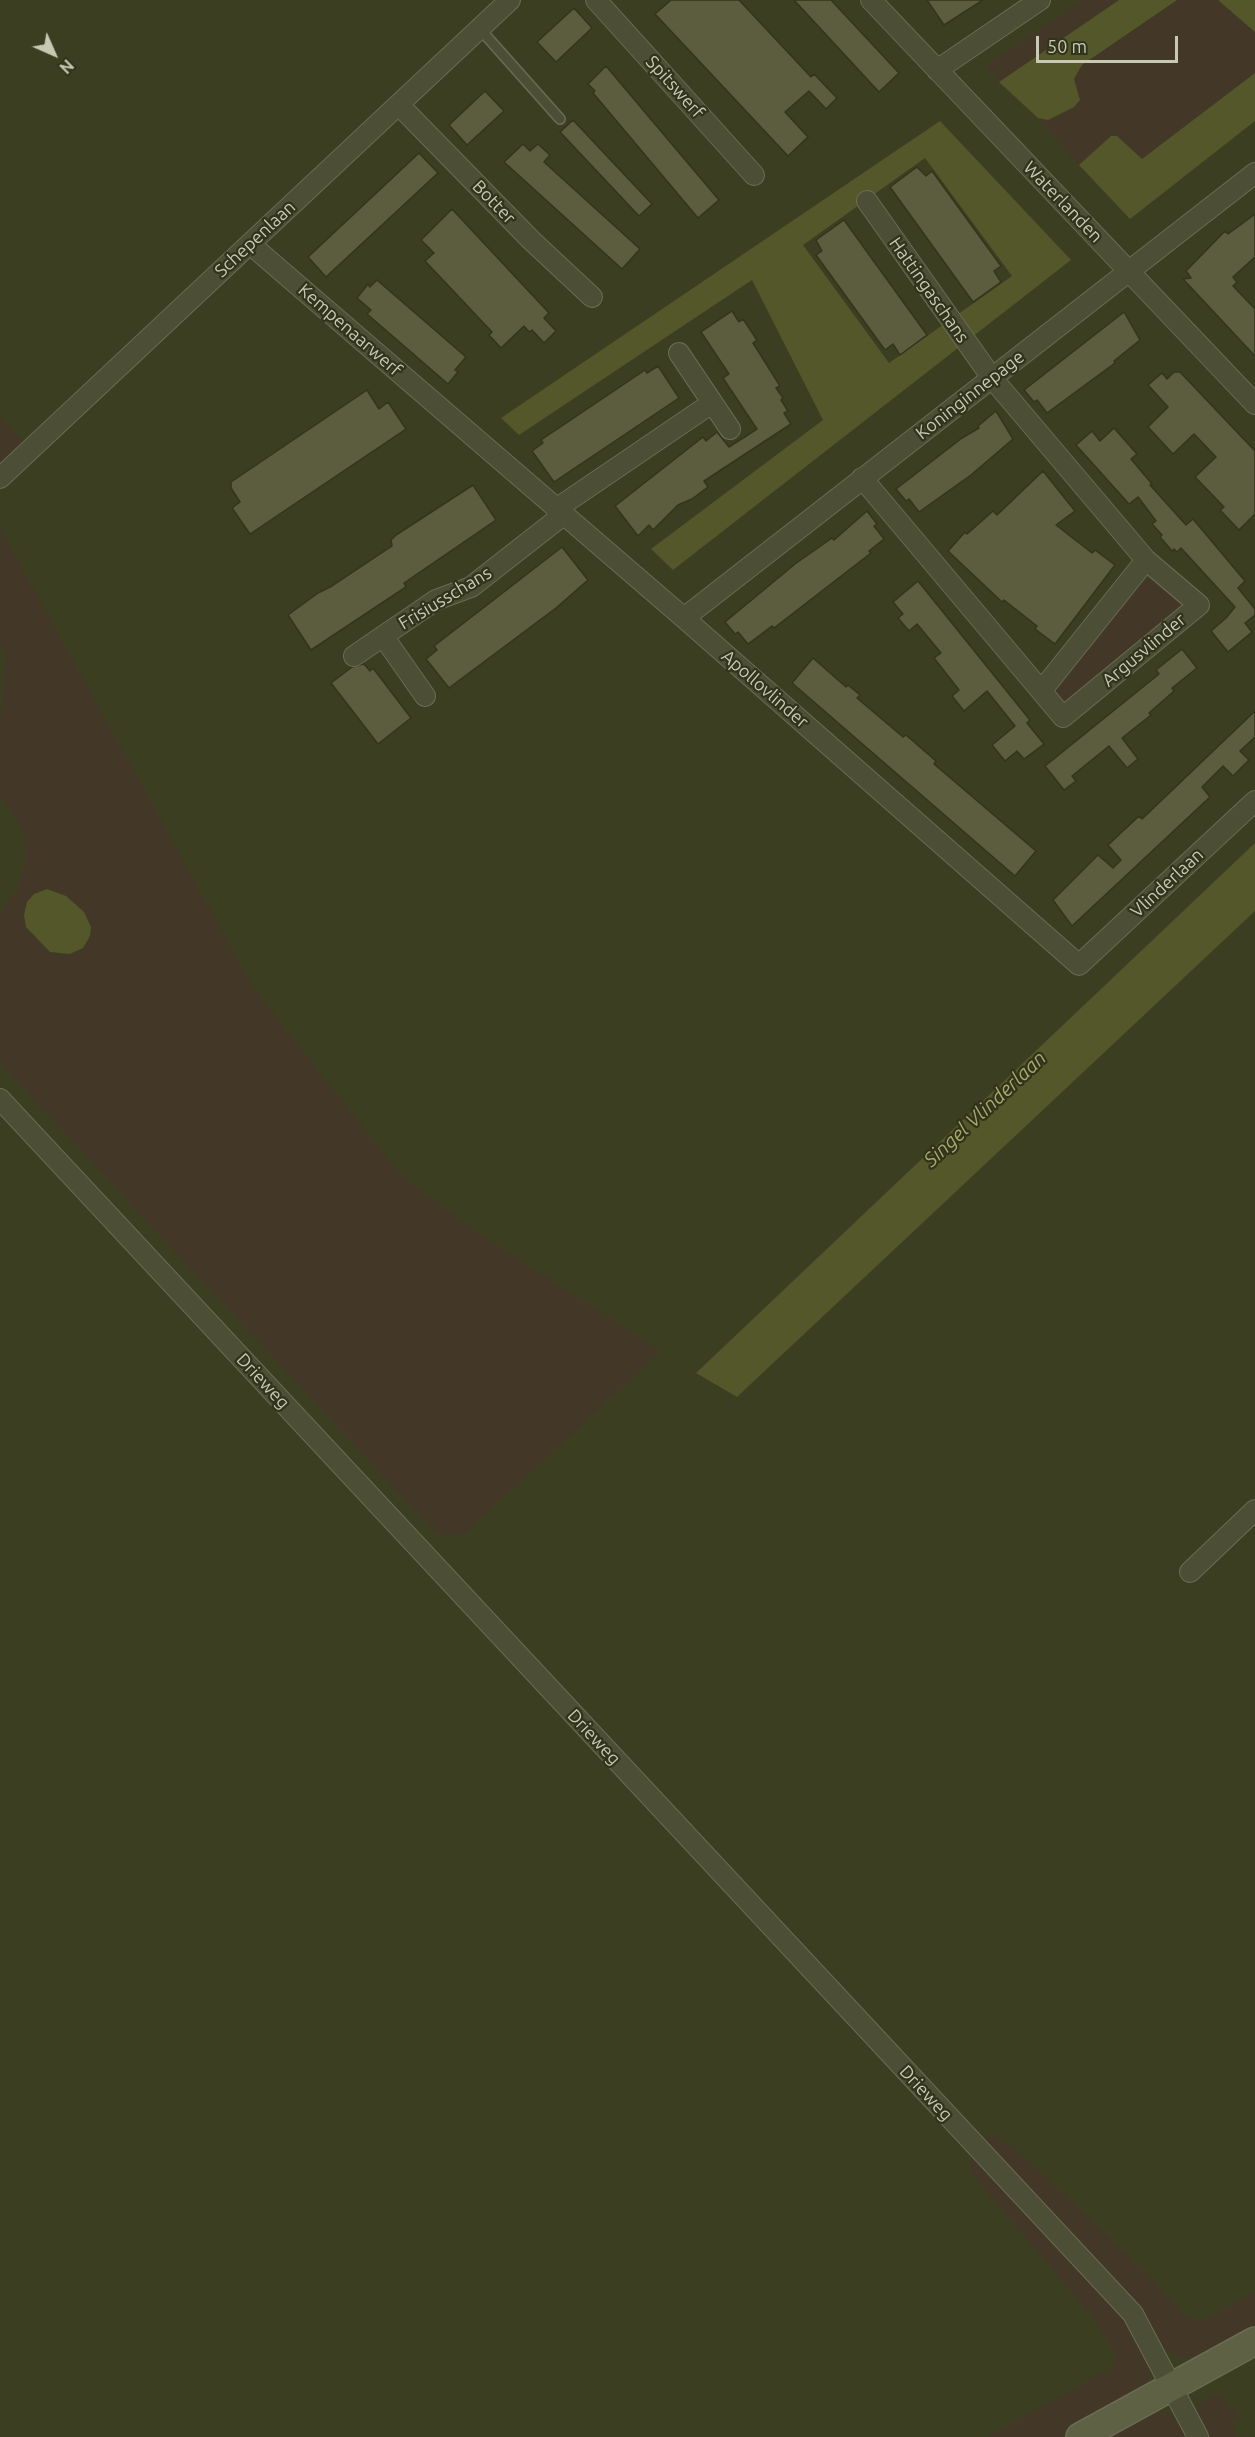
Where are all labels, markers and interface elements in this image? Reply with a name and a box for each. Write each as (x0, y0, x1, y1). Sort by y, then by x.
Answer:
north arrow (24, 24, 84, 84)
scale bar (1039, 24, 1182, 62)
text: 50 m (1047, 36, 1087, 56)
street label: Spitswerf (641, 51, 709, 123)
text: N (56, 56, 77, 77)
street label: Waterlanden (1019, 157, 1107, 247)
street label: Botter (468, 175, 520, 229)
street label: Schepenlaan (210, 196, 300, 282)
street label: Hattingaschans (885, 233, 973, 347)
street label: Kempenaarwerf (294, 279, 406, 381)
street label: Koninginnepage (912, 346, 1028, 444)
street label: Frisiusschans (395, 562, 495, 634)
street label: Argusvlinder (1098, 609, 1190, 691)
street label: Apollovlinder (717, 645, 813, 733)
street label: Vlinderlaan (1126, 844, 1208, 922)
water label: Singel Vlinderlaan (919, 1046, 1051, 1172)
street label: Drieweg (232, 1349, 294, 1413)
street label: Drieweg (563, 1705, 625, 1769)
street label: Drieweg (895, 2061, 957, 2125)

